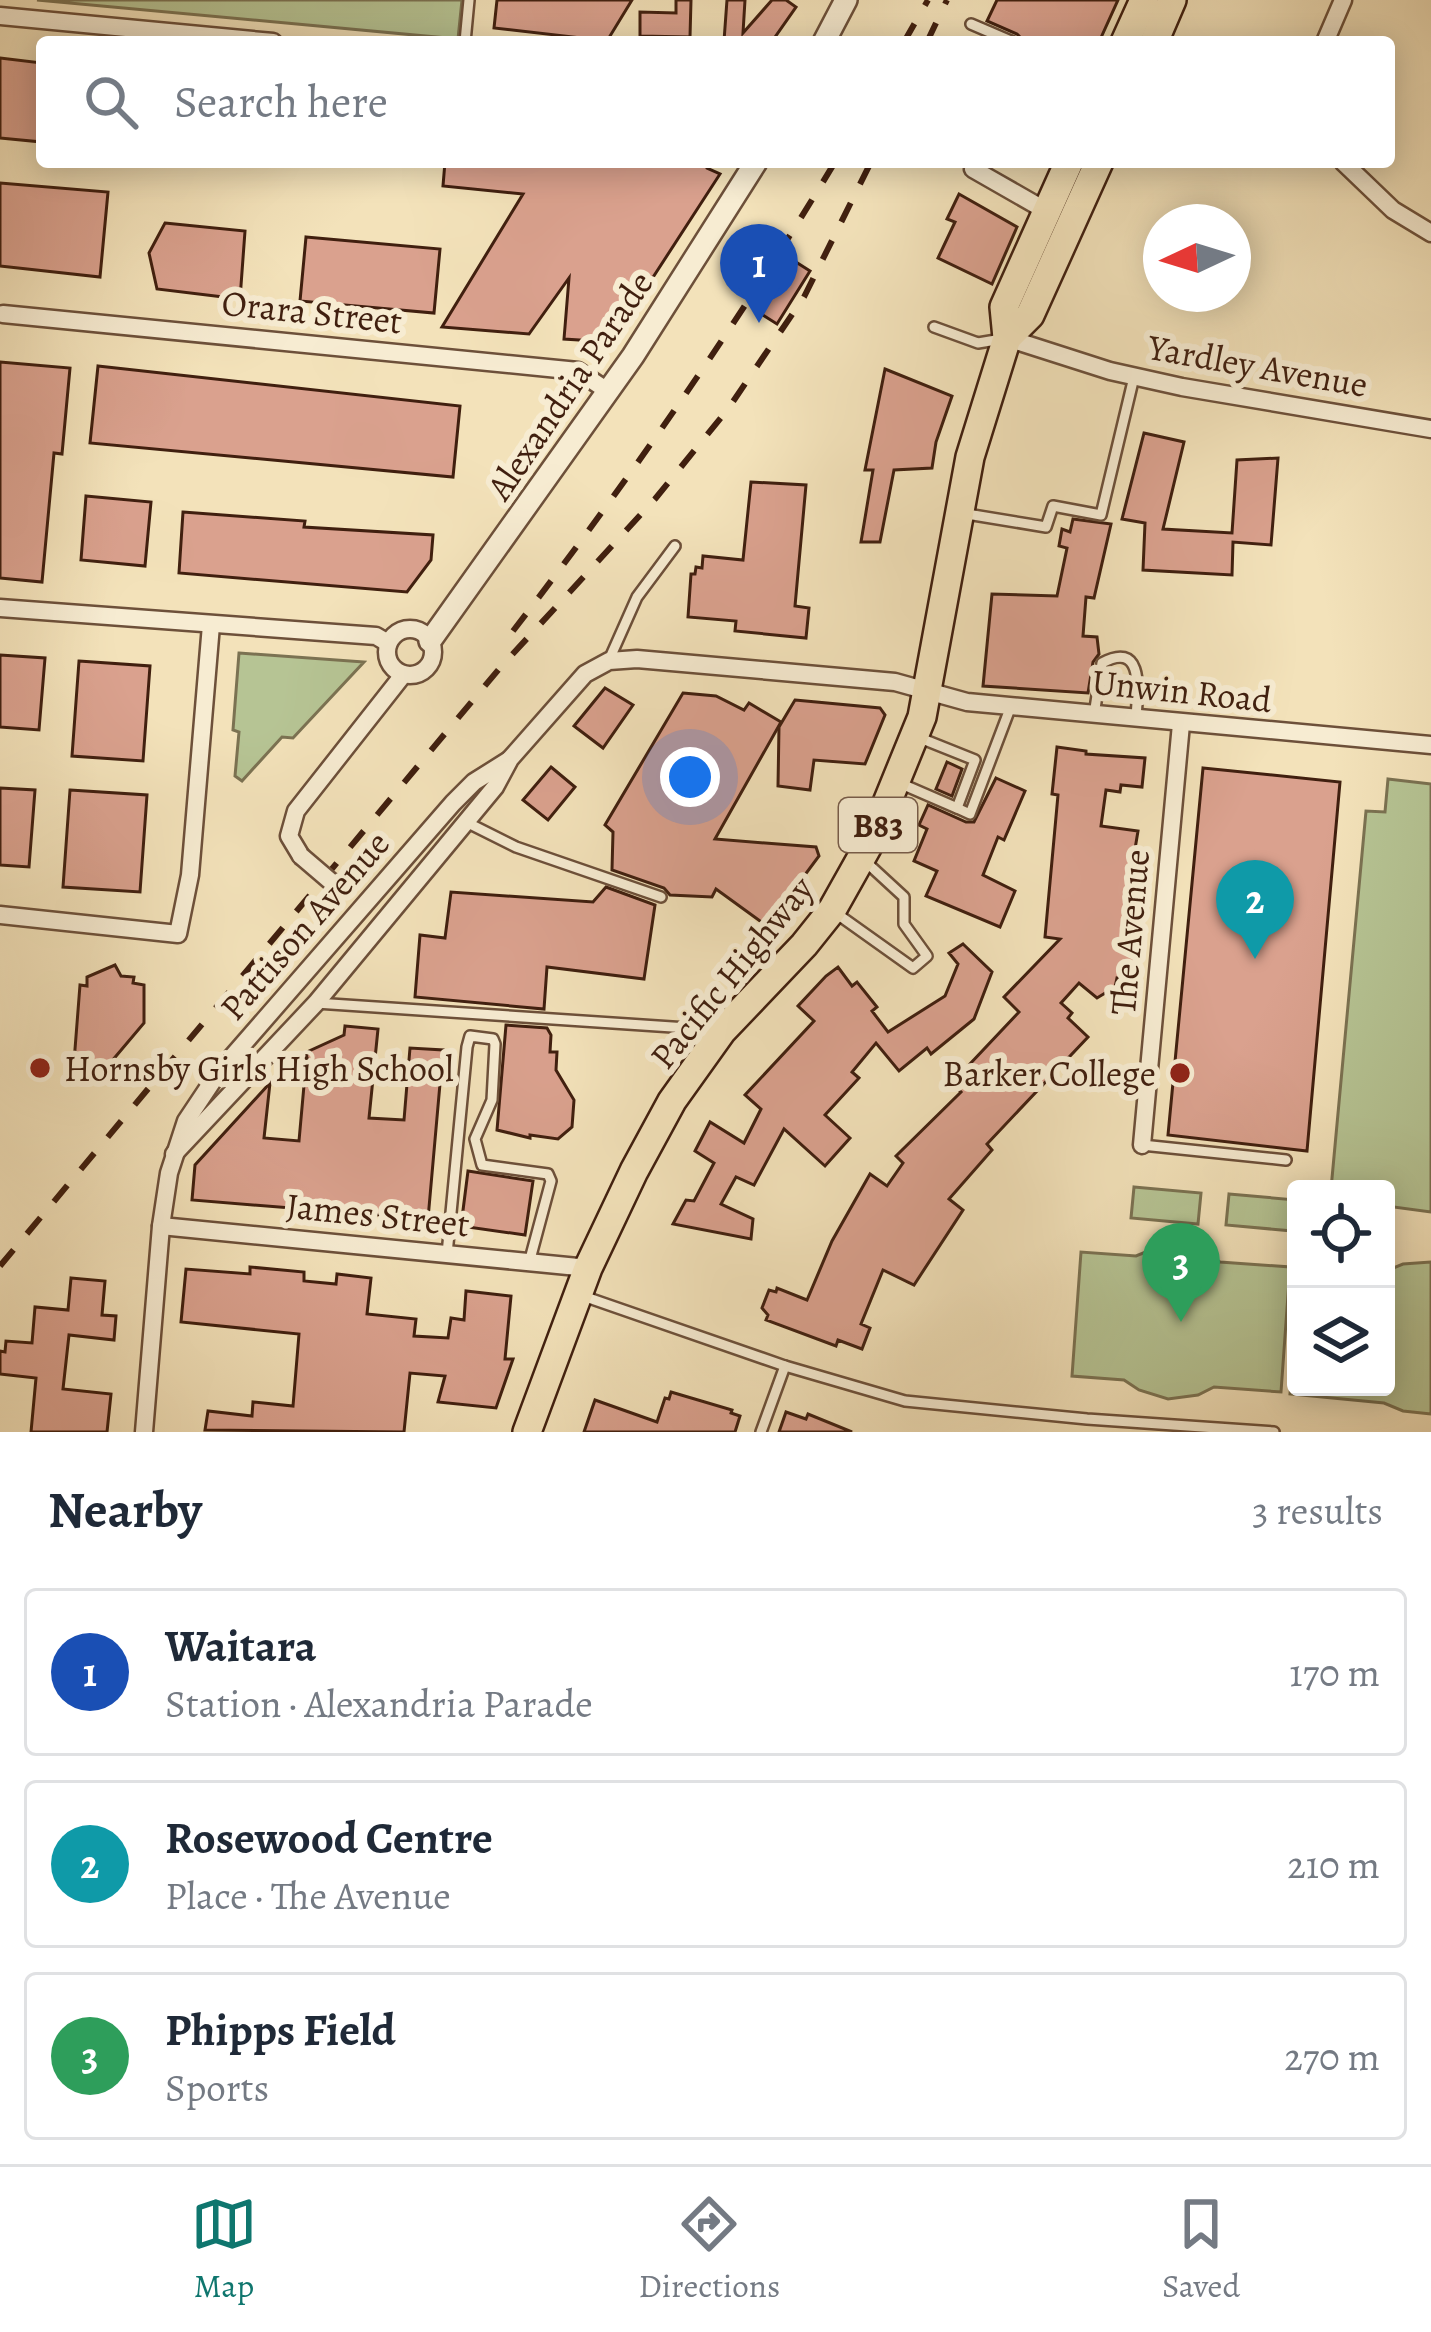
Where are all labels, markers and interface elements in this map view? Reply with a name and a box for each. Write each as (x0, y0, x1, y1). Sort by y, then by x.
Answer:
search box (36, 36, 1395, 168)
icon: search (78, 69, 144, 135)
text: Search here (174, 71, 388, 133)
north arrow (1143, 204, 1251, 312)
pin: 1 (720, 224, 798, 323)
street label: Alexandria Parade (474, 261, 664, 510)
street label: Orara Street (219, 278, 405, 345)
street label: Yardley Avenue (1143, 322, 1372, 409)
street label: Unwin Road (1090, 657, 1275, 724)
your location (660, 747, 720, 807)
road number: B83 (839, 798, 917, 852)
street label: Pattison Avenue (208, 820, 400, 1031)
street label: The Avenue (1098, 847, 1161, 1017)
pin: 2 (1216, 860, 1294, 959)
street label: Pacific Highway (638, 865, 825, 1079)
place label: Hornsby Girls High School (64, 1044, 454, 1093)
place label: Barker College (942, 1049, 1156, 1098)
marker: Hornsby Girls High School (27, 1055, 53, 1081)
marker: Barker College (1167, 1060, 1193, 1086)
map controls (1287, 1180, 1395, 1396)
button: locate (1287, 1180, 1395, 1288)
street label: James Street (284, 1181, 472, 1248)
pin: 3 (1142, 1223, 1220, 1322)
button: layers (1287, 1288, 1395, 1396)
text: Nearby (48, 1475, 202, 1545)
text: 3 results (1252, 1484, 1383, 1537)
text: Waitara (165, 1615, 316, 1677)
text: 1 (83, 1646, 97, 1699)
text: 170 m (1289, 1646, 1380, 1699)
text: Station · Alexandria Parade (165, 1677, 593, 1730)
text: Rosewood Centre (165, 1807, 493, 1869)
text: 2 (81, 1838, 99, 1891)
text: 210 m (1287, 1838, 1380, 1891)
text: Place · The Avenue (165, 1869, 451, 1922)
text: Phipps Field (165, 1999, 396, 2061)
text: 3 (82, 2030, 98, 2083)
text: 270 m (1284, 2030, 1380, 2083)
text: Sports (165, 2061, 269, 2114)
tab: Map (191, 2191, 257, 2308)
tab: Directions (639, 2191, 780, 2308)
tab: Saved (1162, 2191, 1240, 2308)

